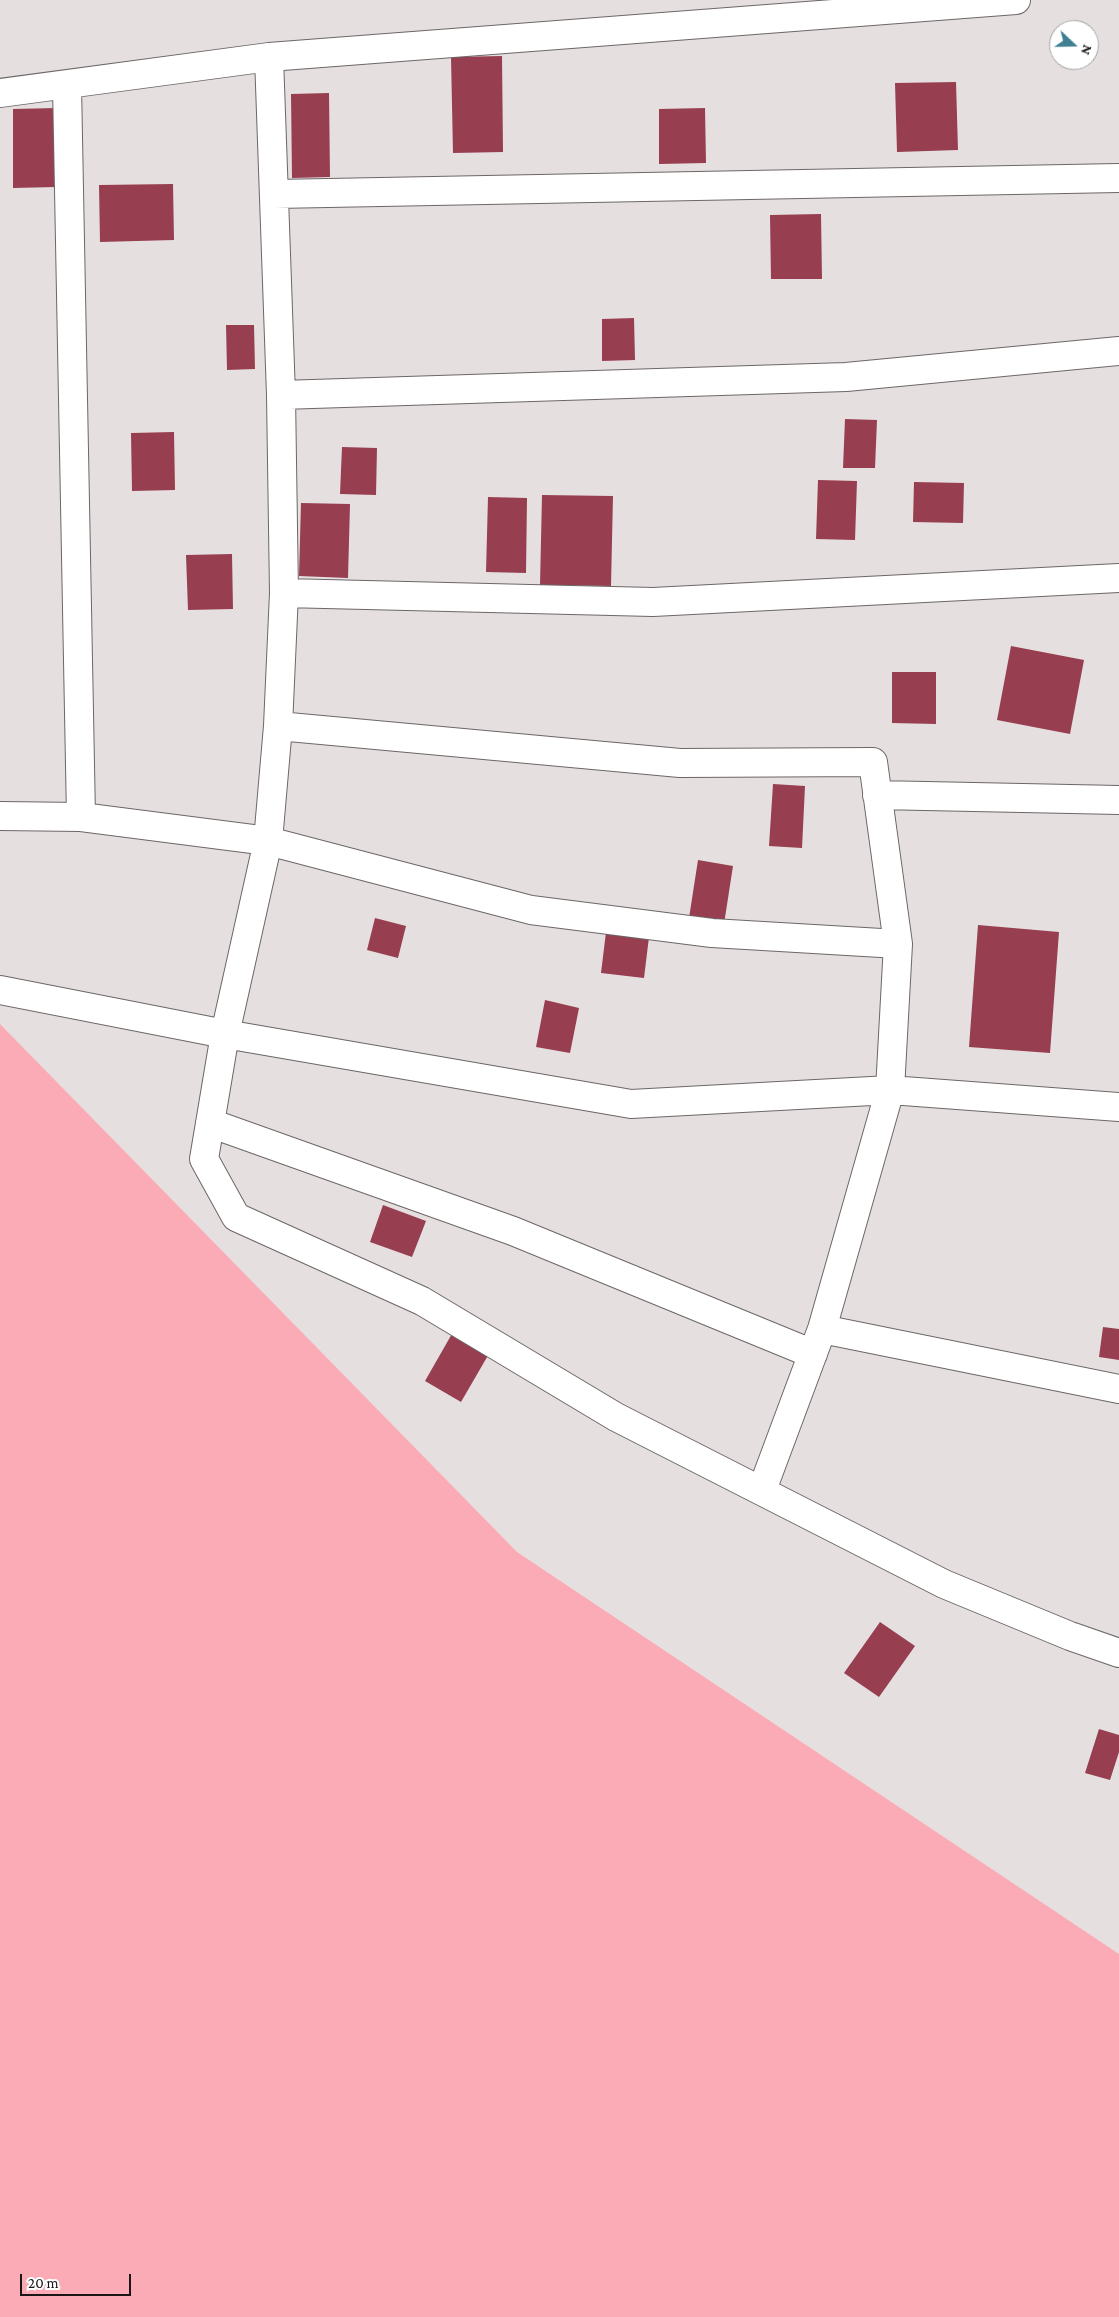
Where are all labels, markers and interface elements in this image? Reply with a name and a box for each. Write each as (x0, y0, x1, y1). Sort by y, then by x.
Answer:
north arrow (1049, 20, 1099, 70)
text: N (1078, 43, 1096, 57)
scale bar (22, 2264, 134, 2296)
text: 20 m (28, 2275, 59, 2291)

